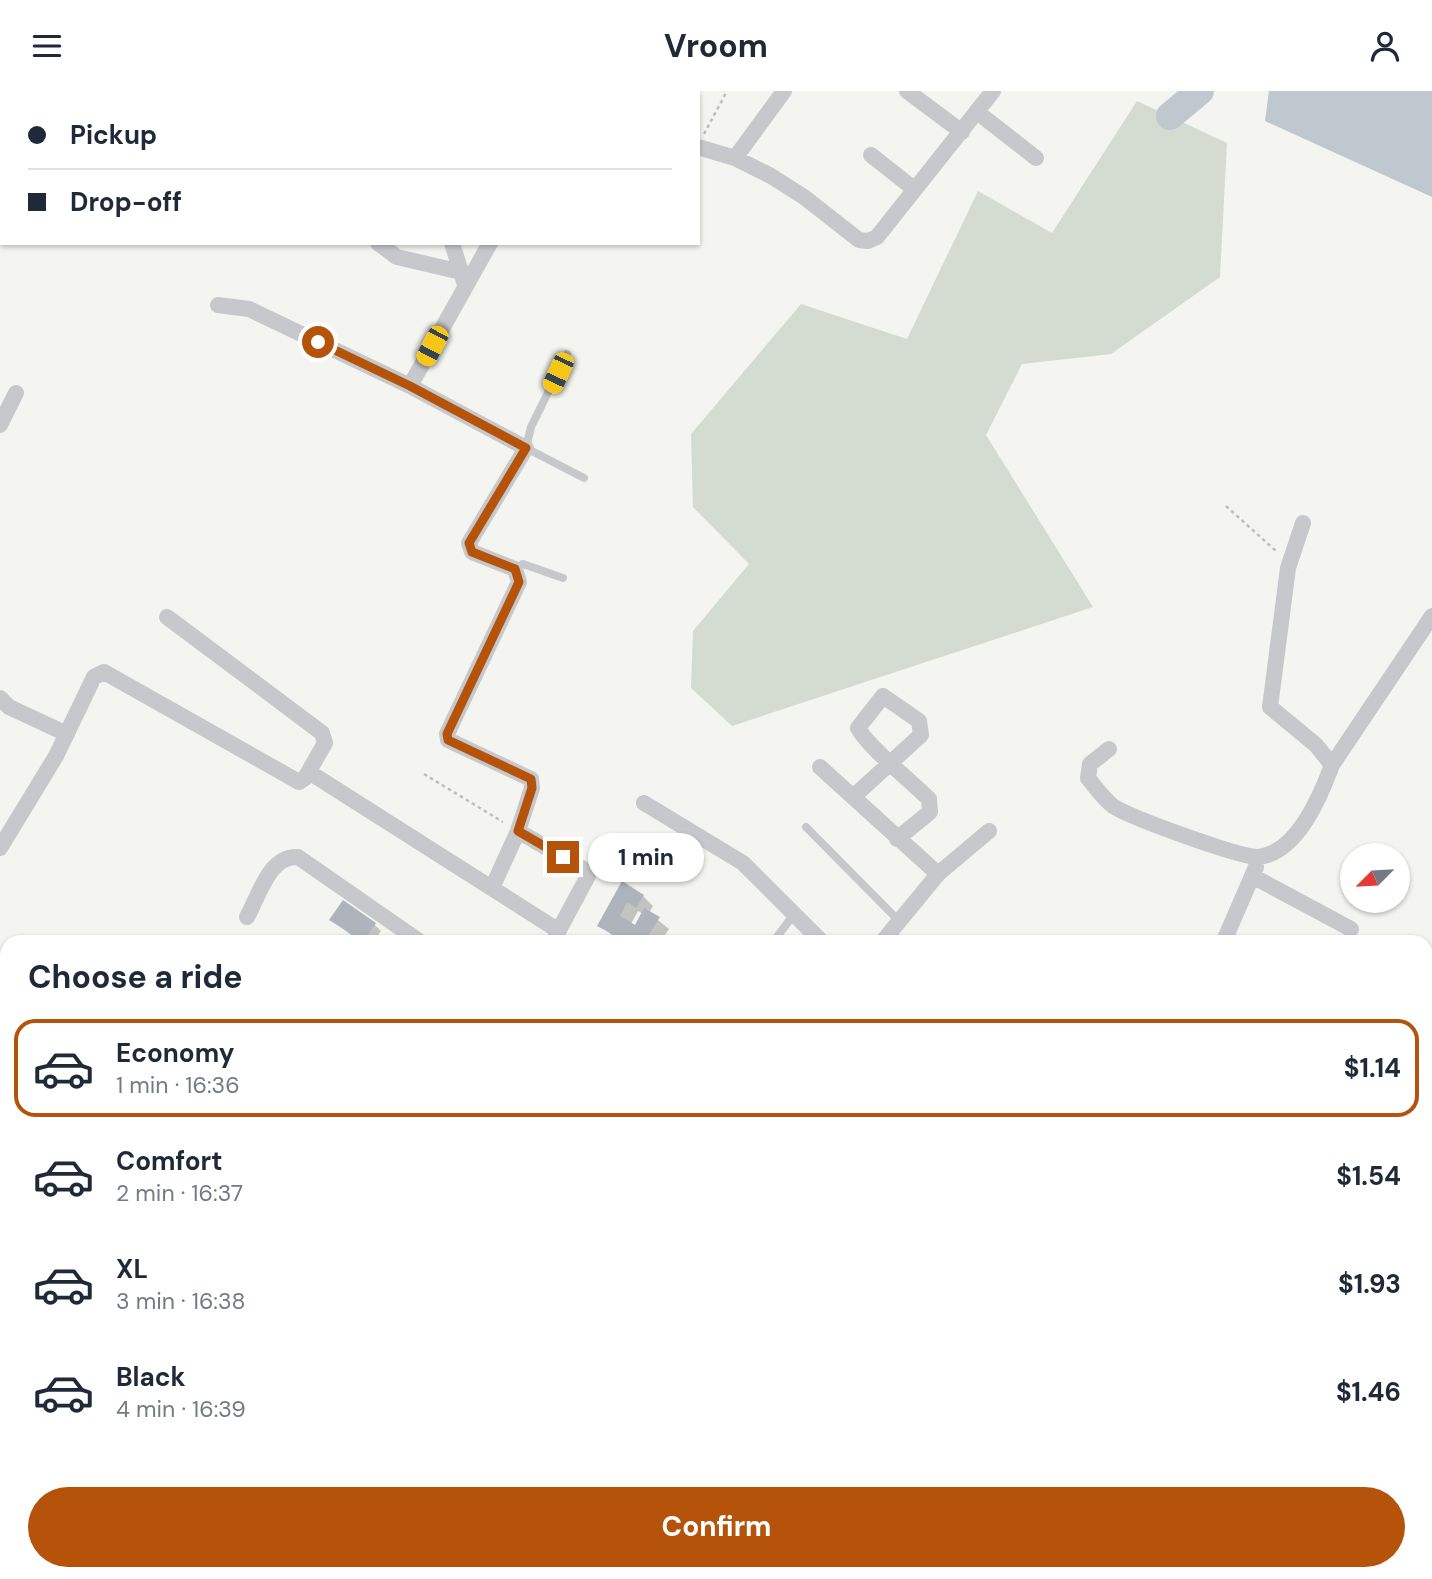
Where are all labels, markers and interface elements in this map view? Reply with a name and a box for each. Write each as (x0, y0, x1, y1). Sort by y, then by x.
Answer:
text: Vroom (664, 25, 768, 67)
icon: menu (28, 27, 66, 65)
icon: person (1366, 27, 1404, 65)
text: Pickup (70, 118, 157, 152)
text: Drop-off (70, 185, 182, 219)
car (413, 323, 452, 369)
route start (302, 326, 334, 358)
car (540, 350, 577, 396)
callout: 1 min (588, 833, 703, 881)
route end (547, 841, 579, 873)
text: 1 min (618, 842, 674, 872)
north arrow (1340, 843, 1410, 913)
map controls (1340, 843, 1410, 913)
text: Choose a ride (28, 956, 243, 998)
text: Economy (116, 1036, 234, 1070)
icon: car (32, 1037, 95, 1100)
text: $1.14 (1344, 1051, 1401, 1085)
text: 1 min · 16:36 (116, 1070, 240, 1100)
text: Comfort (116, 1144, 222, 1178)
icon: car (32, 1145, 95, 1208)
text: $1.54 (1336, 1159, 1401, 1193)
text: 2 min · 16:37 (116, 1178, 243, 1208)
text: XL (116, 1252, 148, 1286)
icon: car (32, 1253, 95, 1316)
text: $1.93 (1338, 1267, 1401, 1301)
text: 3 min · 16:38 (116, 1286, 246, 1316)
text: Black (116, 1360, 186, 1394)
icon: car (32, 1361, 95, 1424)
text: $1.46 (1336, 1375, 1401, 1409)
text: 4 min · 16:39 (116, 1394, 246, 1424)
button: Confirm (28, 1487, 1405, 1567)

